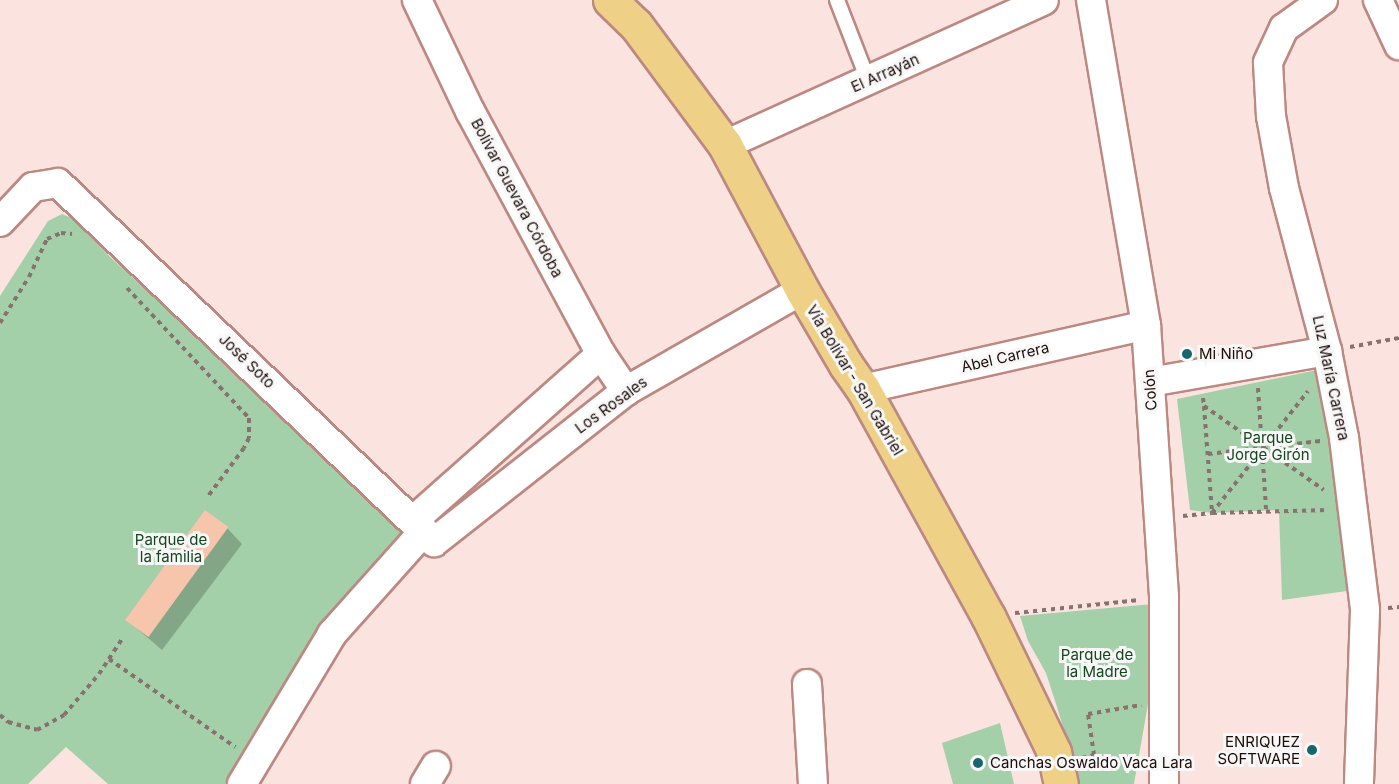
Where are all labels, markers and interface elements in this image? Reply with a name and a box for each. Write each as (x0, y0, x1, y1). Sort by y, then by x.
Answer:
street label: El Arrayán (848, 50, 922, 96)
street label: Bolívar Guevara Córdoba (467, 115, 567, 281)
street label: Vía Bolívar - San Gabriel (803, 302, 907, 458)
street label: Luz María Carrera (1309, 314, 1353, 442)
street label: José Soto (215, 330, 279, 392)
street label: Abel Carrera (959, 338, 1051, 376)
place label: Mi Niño (1199, 345, 1253, 363)
marker: Mi Niño (1180, 347, 1194, 361)
street label: Colón (1140, 369, 1160, 411)
street label: Los Rosales (571, 373, 651, 437)
park label: Parque Jorge Girón (1226, 428, 1310, 463)
park label: Parque de la familia (135, 530, 207, 565)
park label: Parque de la Madre (1061, 645, 1133, 680)
place label: ENRIQUEZ SOFTWARE (1217, 732, 1300, 767)
marker: ENRIQUEZ SOFTWARE (1305, 743, 1319, 757)
place label: Canchas Oswaldo Vaca Lara (990, 754, 1193, 772)
marker: Canchas Oswaldo Vaca Lara (971, 756, 985, 770)

